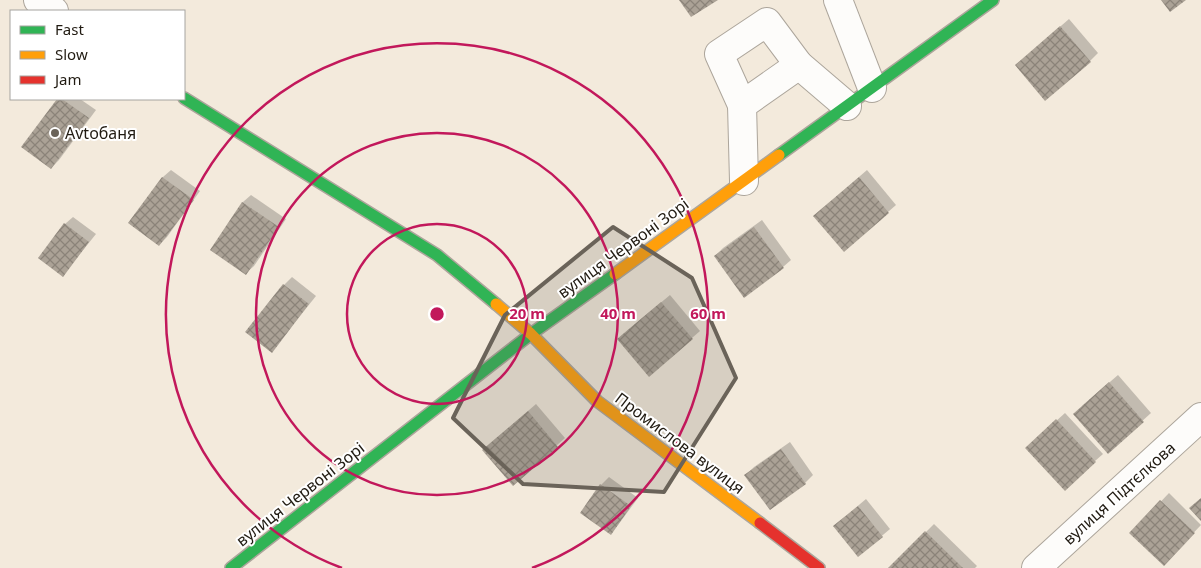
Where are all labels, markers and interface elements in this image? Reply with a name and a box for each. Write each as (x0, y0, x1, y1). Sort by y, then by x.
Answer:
legend (10, 10, 185, 100)
text: Fast (55, 19, 84, 39)
text: Slow (55, 44, 88, 64)
text: Jam (53, 69, 82, 89)
place label: Avtoбаня (65, 122, 136, 144)
marker: Avtoбаня (49, 127, 61, 139)
street label: вулиця Червоні Зорі (553, 193, 693, 303)
text: 20 m (509, 303, 545, 323)
text: 40 m (600, 303, 636, 323)
text: 60 m (690, 303, 726, 323)
centre of rings (428, 305, 446, 323)
street label: Промислова вулиця (611, 387, 749, 499)
street label: вулиця Червоні Зорі (231, 437, 369, 551)
street label: вулиця Підтєлкова (1058, 437, 1180, 549)

